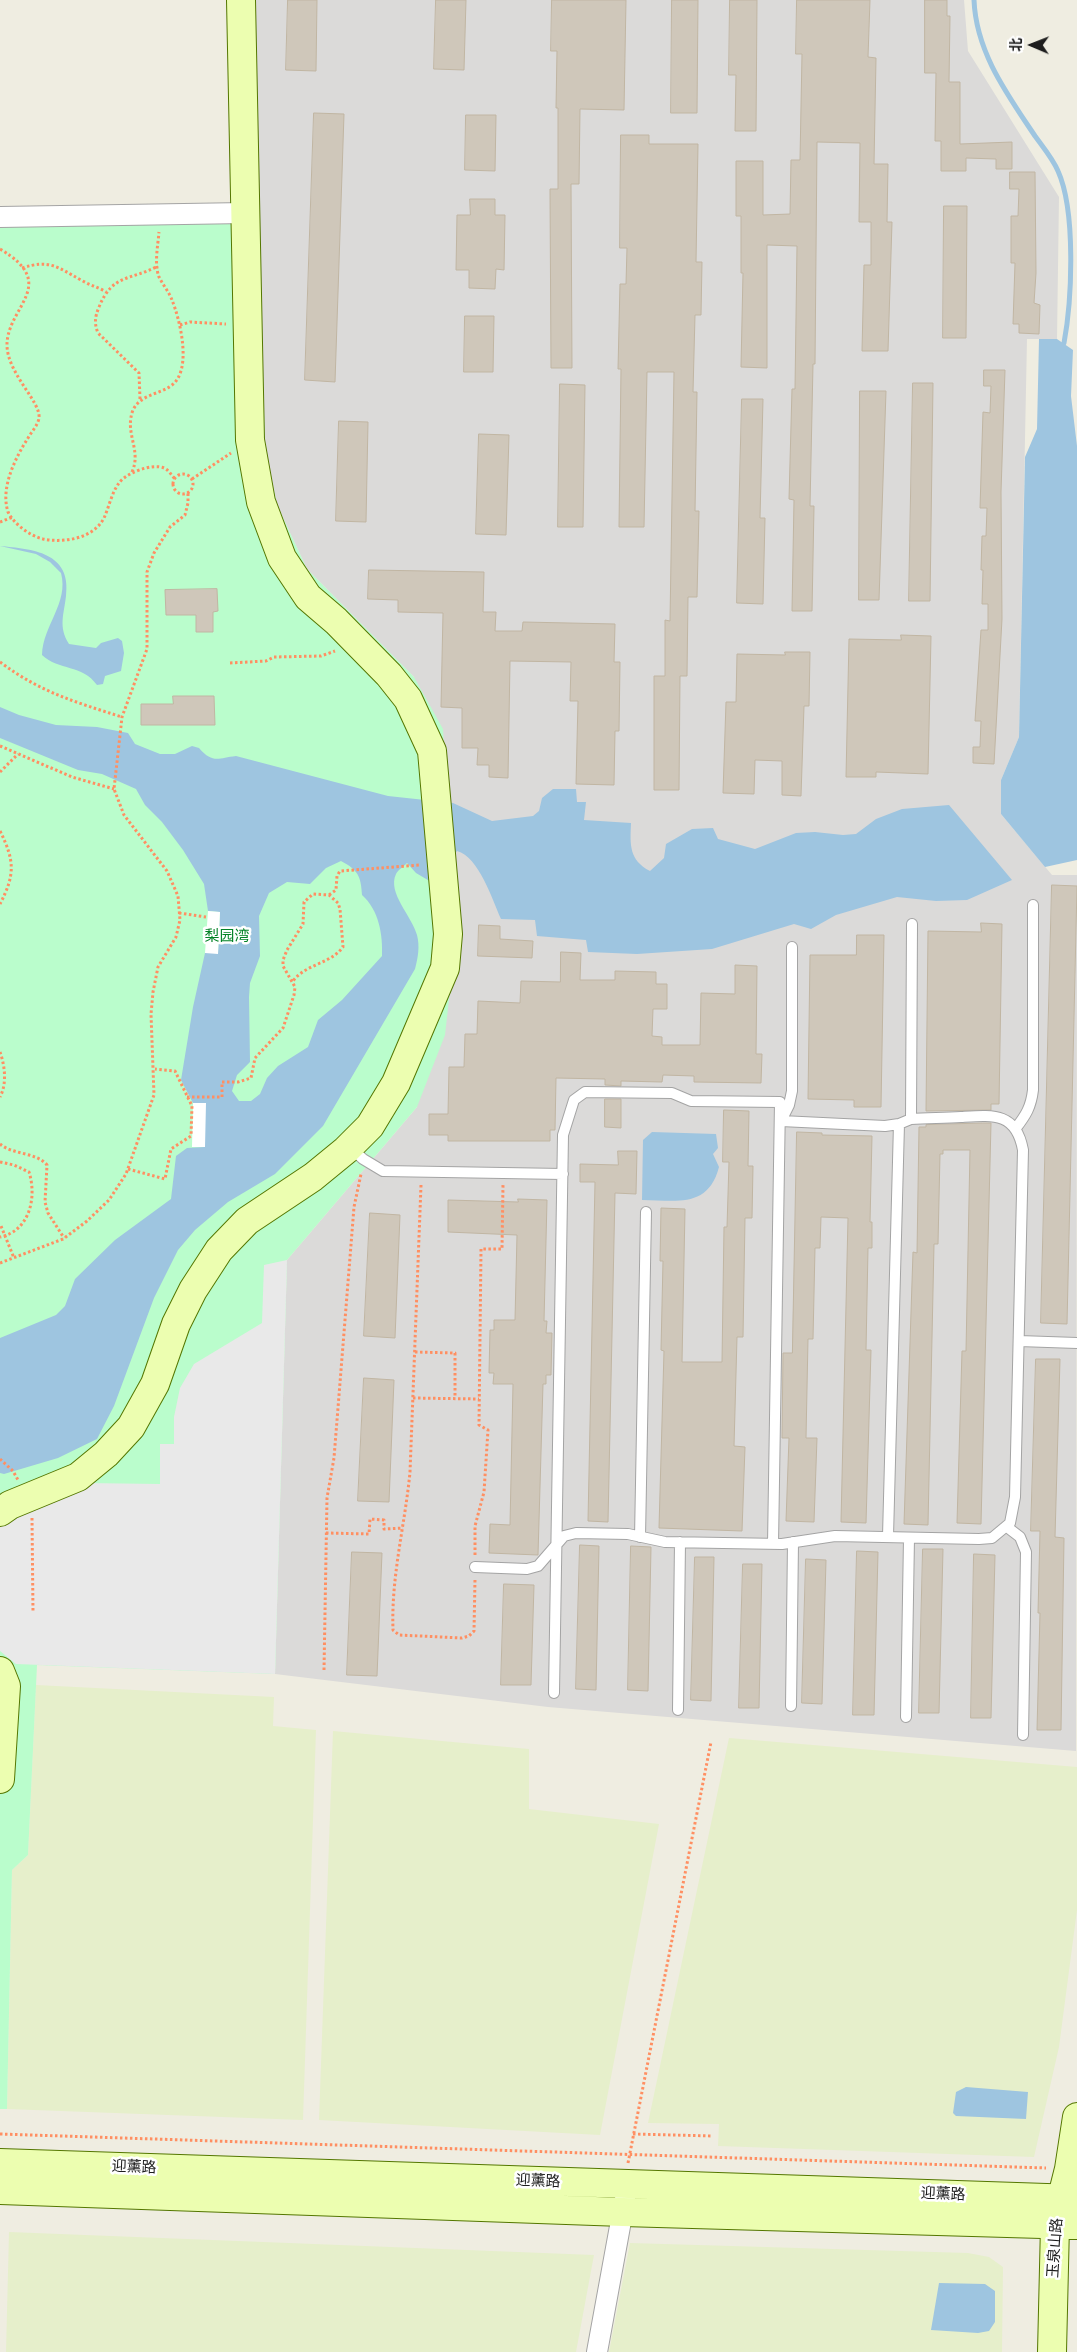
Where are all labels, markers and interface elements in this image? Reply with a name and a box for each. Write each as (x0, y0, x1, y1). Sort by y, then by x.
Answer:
north arrow (1007, 20, 1057, 70)
text: 北 (1007, 38, 1026, 52)
park label: 梨园湾 (205, 928, 249, 946)
street label: 迎薰路 (111, 2158, 157, 2178)
street label: 迎薰路 (515, 2172, 561, 2192)
street label: 迎薰路 (920, 2185, 966, 2205)
street label: 玉泉山路 (1045, 2217, 1067, 2279)

